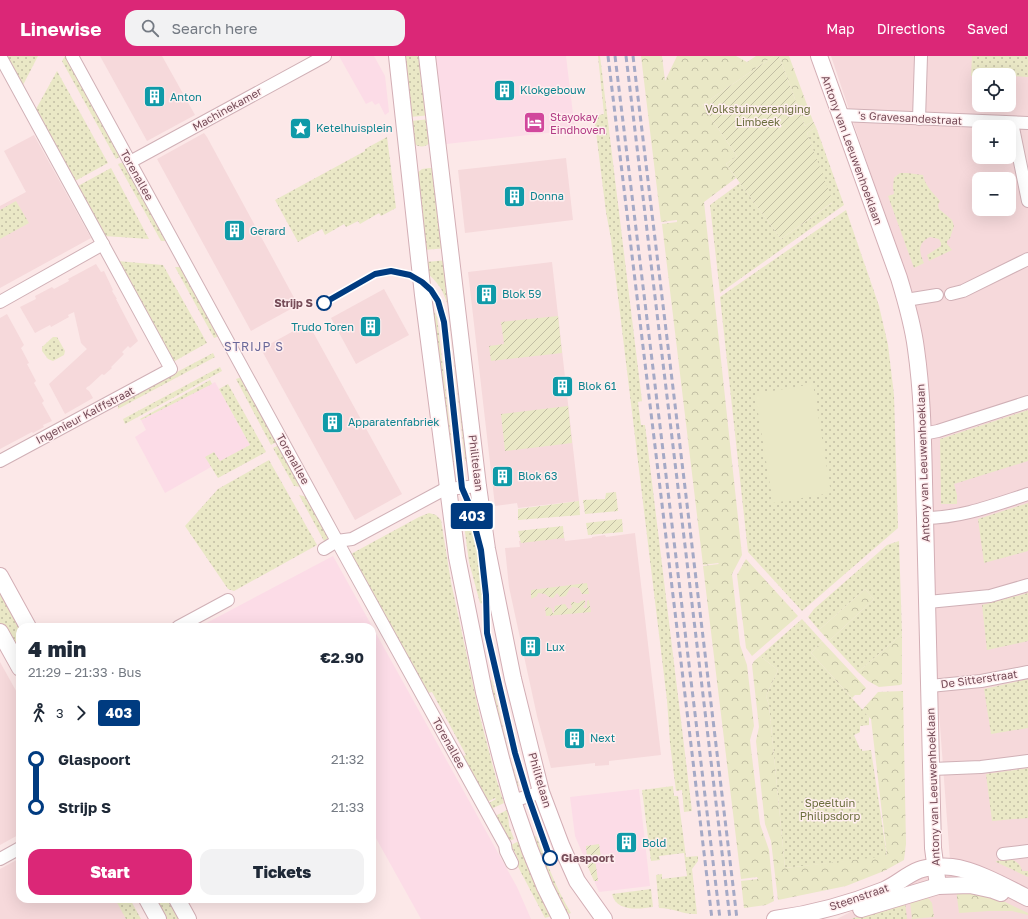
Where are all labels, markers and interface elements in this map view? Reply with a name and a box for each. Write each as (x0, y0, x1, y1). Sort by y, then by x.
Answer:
search box (125, 10, 405, 46)
text: Linewise (20, 17, 101, 40)
icon: search (139, 17, 161, 39)
text: Search here (171, 19, 257, 37)
text: Map (826, 20, 855, 37)
text: Directions (877, 20, 945, 37)
text: Saved (967, 20, 1008, 37)
map controls (972, 68, 1016, 216)
button: locate (972, 68, 1016, 112)
street label: Antony van Leeuwenhoeklaan (819, 73, 886, 226)
building icon: Klokgebouw (492, 77, 518, 103)
place label: Klokgebouw (520, 83, 586, 96)
building icon: Anton (141, 84, 167, 110)
street label: Machinekamer (190, 84, 264, 133)
place label: Anton (170, 90, 202, 103)
park label: Volkstuinvereniging Limbeek (705, 102, 811, 128)
street label: 's Gravesandestraat (858, 108, 962, 127)
hotel icon: Stayokay Eindhoven (521, 110, 547, 136)
place label: Stayokay Eindhoven (550, 110, 605, 136)
place icon: Ketelhuisplein (287, 115, 313, 141)
button: + (972, 120, 1016, 164)
place label: Ketelhuisplein (316, 121, 393, 134)
street label: Torenallee (118, 147, 157, 202)
button: − (972, 172, 1016, 216)
building icon: Donna (502, 183, 528, 209)
place label: Donna (530, 189, 564, 202)
building icon: Gerard (222, 218, 248, 244)
place label: Gerard (250, 224, 285, 237)
building icon: Blok 59 (473, 281, 499, 307)
place label: Blok 59 (502, 287, 541, 300)
marker: Strijp S (316, 295, 332, 311)
place label: Strijp S (274, 296, 313, 309)
building icon: Trudo Toren (357, 314, 383, 340)
place label: Trudo Toren (291, 320, 354, 333)
district label: STRIJP S (224, 339, 284, 354)
building icon: Blok 61 (549, 373, 575, 399)
place label: Blok 61 (578, 379, 616, 392)
street label: Ingenieur Kalffstraat (33, 383, 136, 446)
street label: Antony van Leeuwenhoeklaan (913, 384, 932, 542)
building icon: Apparatenfabriek (319, 409, 345, 435)
place label: Apparatenfabriek (348, 415, 440, 428)
street label: Torenallee (274, 431, 313, 486)
street label: Philitelaan (467, 434, 486, 492)
building icon: Blok 63 (490, 463, 516, 489)
place label: Blok 63 (518, 469, 557, 482)
line badge: 403 (449, 503, 495, 529)
text: 403 (459, 507, 485, 524)
building icon: Lux (518, 634, 544, 660)
text: 4 min (28, 635, 86, 662)
place label: Lux (546, 640, 565, 653)
text: €2.90 (320, 648, 364, 666)
text: 21:29 – 21:33 · Bus (28, 664, 141, 680)
street label: De Sitterstraat (940, 667, 1018, 690)
icon: walk (28, 702, 50, 724)
icon: forward (70, 702, 92, 724)
text: 403 (106, 704, 132, 721)
text: 3 (56, 705, 64, 721)
street label: Antony van Leeuwenhoeklaan (923, 708, 942, 866)
street label: Torenallee (430, 715, 469, 770)
building icon: Next (561, 725, 587, 751)
place label: Next (590, 731, 615, 744)
text: Glaspoort (58, 750, 131, 768)
text: 21:32 (331, 751, 364, 767)
street label: Philitelaan (526, 751, 555, 809)
park label: Speeltuin Philipsdorp (800, 796, 860, 822)
text: Strijp S (58, 798, 111, 816)
text: 21:33 (331, 799, 364, 815)
building icon: Bold (613, 830, 639, 856)
place label: Bold (642, 836, 666, 849)
button: Start (28, 849, 192, 895)
button: Tickets (200, 849, 364, 895)
marker: Glaspoort (542, 850, 558, 866)
place label: Glaspoort (561, 851, 615, 864)
street label: Steenstraat (827, 880, 890, 913)

